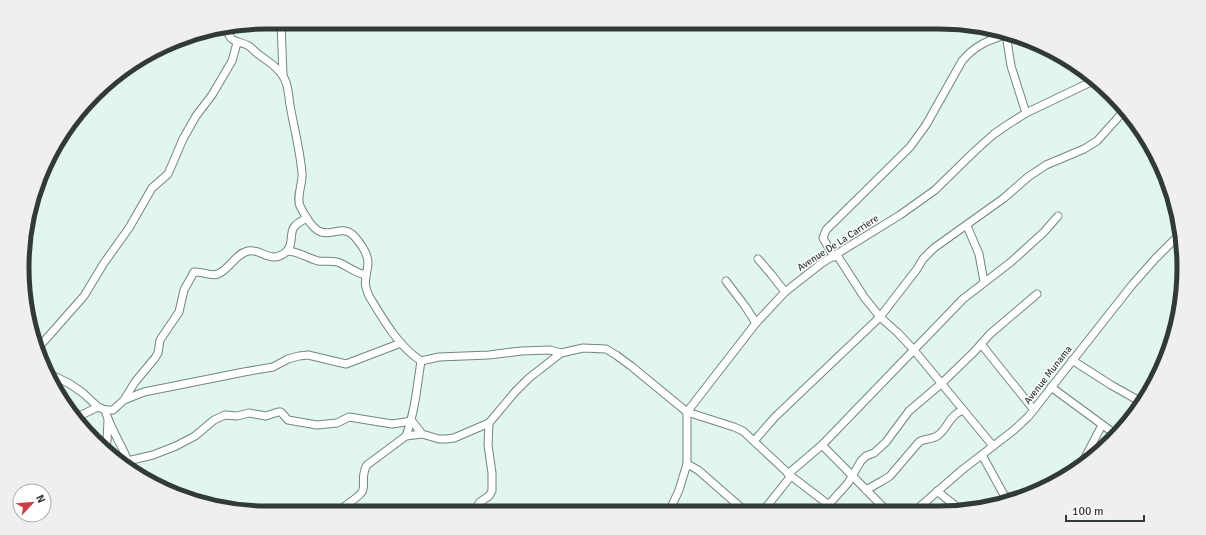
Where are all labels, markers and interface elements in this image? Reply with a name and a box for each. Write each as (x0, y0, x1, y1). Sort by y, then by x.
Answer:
street label: Avenue De La Carriere (795, 212, 881, 274)
street label: Avenue Munama (1022, 343, 1074, 407)
north arrow (12, 483, 52, 523)
text: N (33, 493, 48, 505)
scale bar (1066, 497, 1144, 523)
text: 100 m (1072, 504, 1104, 519)

